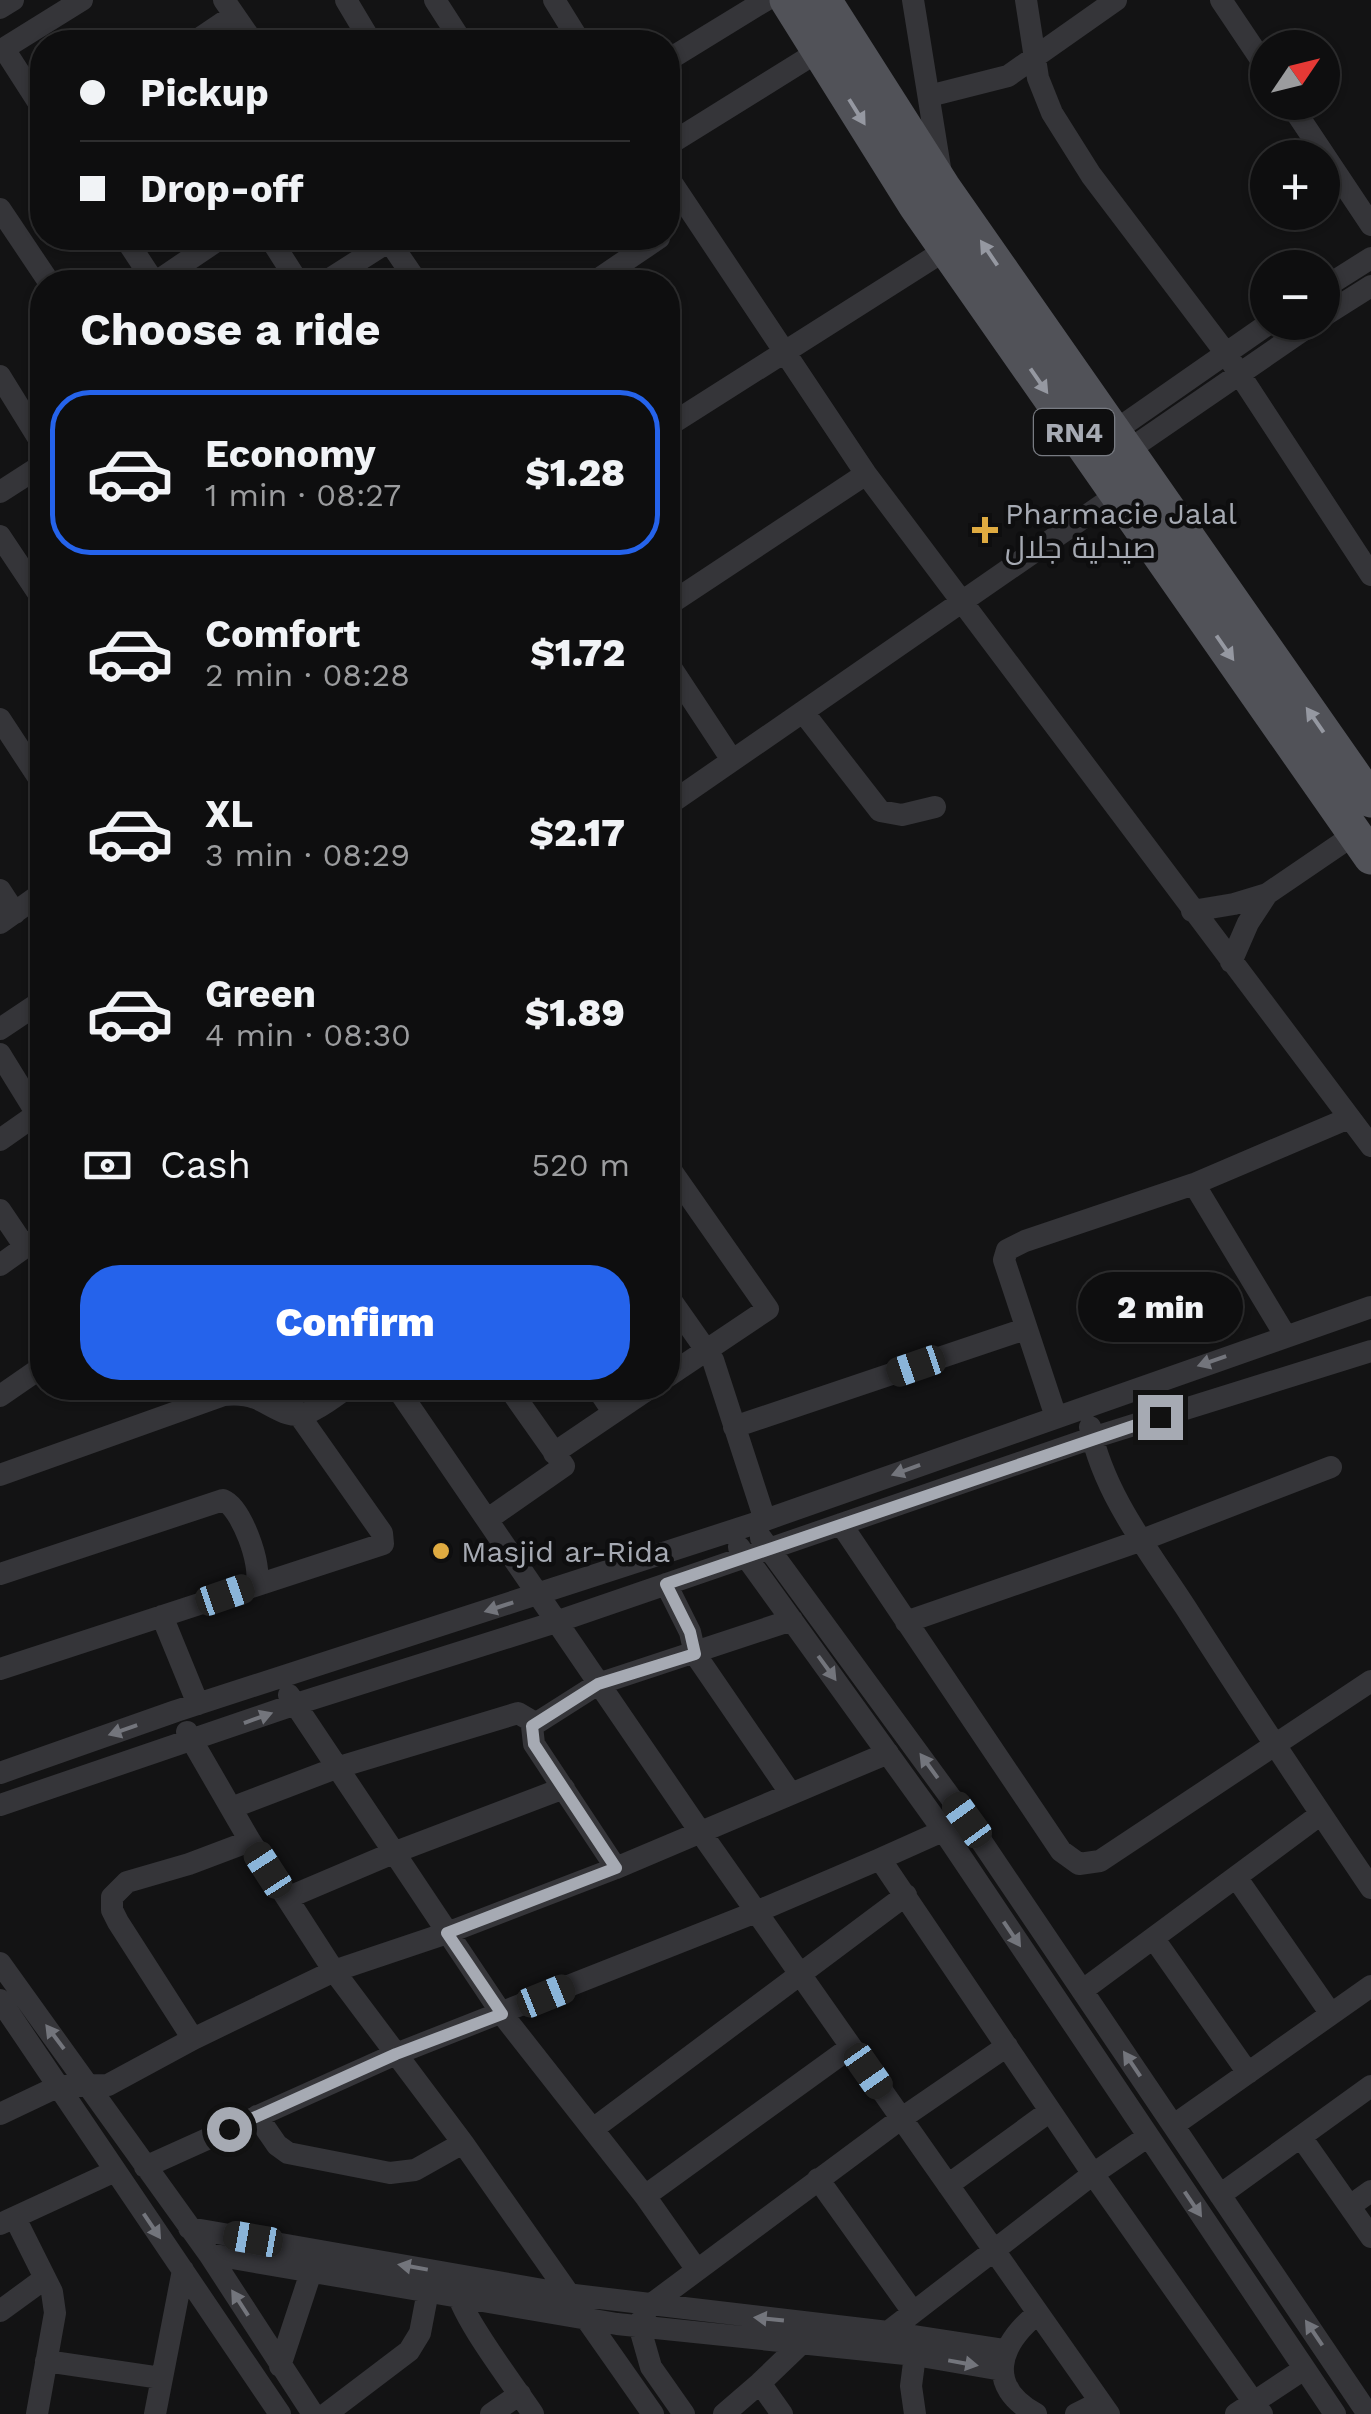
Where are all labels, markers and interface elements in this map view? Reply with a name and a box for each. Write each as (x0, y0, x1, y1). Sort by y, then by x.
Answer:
north arrow (1250, 30, 1340, 120)
map controls (1250, 30, 1340, 340)
text: Pickup (140, 71, 269, 115)
one-way arrow (848, 98, 866, 126)
button: + (1250, 140, 1340, 230)
text: Drop-off (140, 167, 304, 211)
one-way arrow (980, 240, 999, 267)
button: − (1250, 250, 1340, 340)
text: Choose a ride (80, 303, 380, 356)
one-way arrow (1029, 368, 1048, 395)
road number: RN4 (1034, 409, 1114, 455)
icon: car (85, 428, 175, 518)
text: Economy (205, 432, 376, 476)
text: $1.28 (525, 451, 625, 495)
text: 1 min · 08:27 (205, 476, 401, 514)
place label: Pharmacie Jalal صيدلية جلال (1005, 496, 1237, 565)
marker: Pharmacie Jalal صيدلية جلال (974, 519, 996, 541)
icon: car (85, 608, 175, 698)
text: Comfort (205, 612, 360, 656)
text: $1.72 (530, 631, 625, 675)
one-way arrow (1215, 635, 1234, 661)
text: 2 min · 08:28 (205, 656, 410, 694)
one-way arrow (1306, 707, 1325, 734)
icon: car (85, 788, 175, 878)
text: XL (205, 792, 253, 836)
text: $2.17 (529, 811, 625, 855)
text: 3 min · 08:29 (205, 836, 410, 874)
icon: car (85, 968, 175, 1058)
text: Green (205, 972, 316, 1016)
text: $1.89 (525, 991, 625, 1035)
text: 4 min · 08:30 (205, 1016, 411, 1054)
icon: cash (80, 1138, 135, 1193)
text: Cash (160, 1143, 251, 1187)
text: 520 m (531, 1146, 630, 1184)
button: Confirm (80, 1265, 630, 1380)
callout: 2 min (1078, 1272, 1242, 1342)
text: 2 min (1117, 1288, 1204, 1326)
car (883, 1342, 949, 1390)
one-way arrow (1197, 1354, 1227, 1369)
route end (1138, 1395, 1183, 1440)
one-way arrow (891, 1463, 921, 1478)
place label: Masjid ar-Rida (461, 1534, 670, 1569)
marker: Masjid ar-Rida (430, 1540, 452, 1562)
car (192, 1571, 258, 1619)
one-way arrow (483, 1601, 513, 1616)
one-way arrow (816, 1654, 836, 1681)
one-way arrow (244, 1710, 274, 1725)
one-way arrow (108, 1723, 138, 1738)
one-way arrow (920, 1753, 939, 1780)
car (937, 1787, 997, 1853)
car (239, 1837, 297, 1903)
one-way arrow (1003, 1921, 1021, 1948)
car (513, 1971, 579, 2021)
one-way arrow (45, 2024, 65, 2050)
car (839, 2038, 897, 2104)
one-way arrow (1124, 2050, 1142, 2077)
route start (207, 2107, 252, 2152)
one-way arrow (1183, 2191, 1202, 2218)
one-way arrow (143, 2212, 161, 2239)
car (221, 2219, 285, 2259)
one-way arrow (397, 2259, 428, 2274)
one-way arrow (232, 2289, 250, 2317)
one-way arrow (753, 2311, 785, 2327)
one-way arrow (1305, 2320, 1323, 2347)
one-way arrow (948, 2356, 979, 2371)

